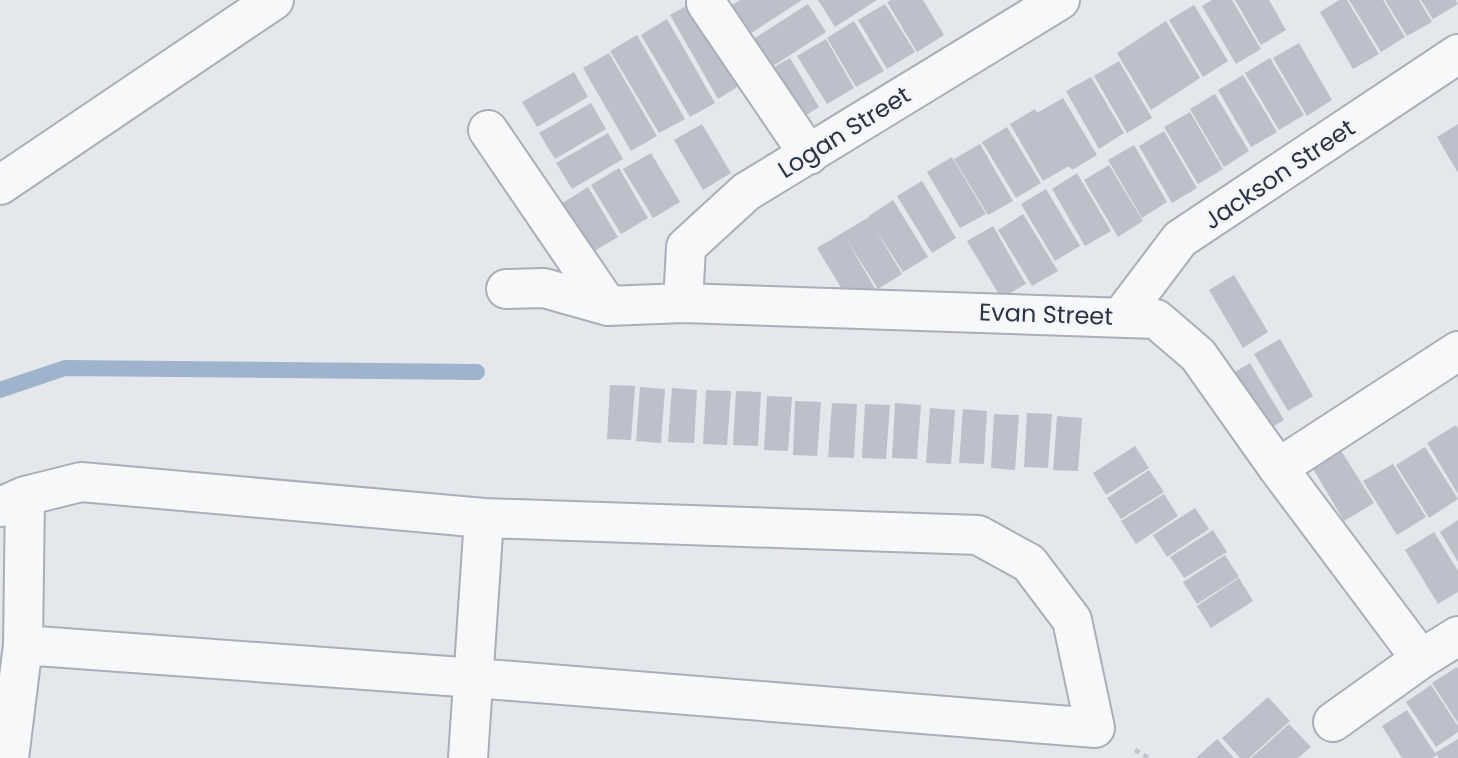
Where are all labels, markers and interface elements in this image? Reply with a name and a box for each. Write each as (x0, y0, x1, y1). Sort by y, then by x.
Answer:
street label: Logan Street (772, 78, 916, 186)
street label: Jackson Street (1197, 111, 1361, 237)
street label: Evan Street (978, 295, 1114, 333)

